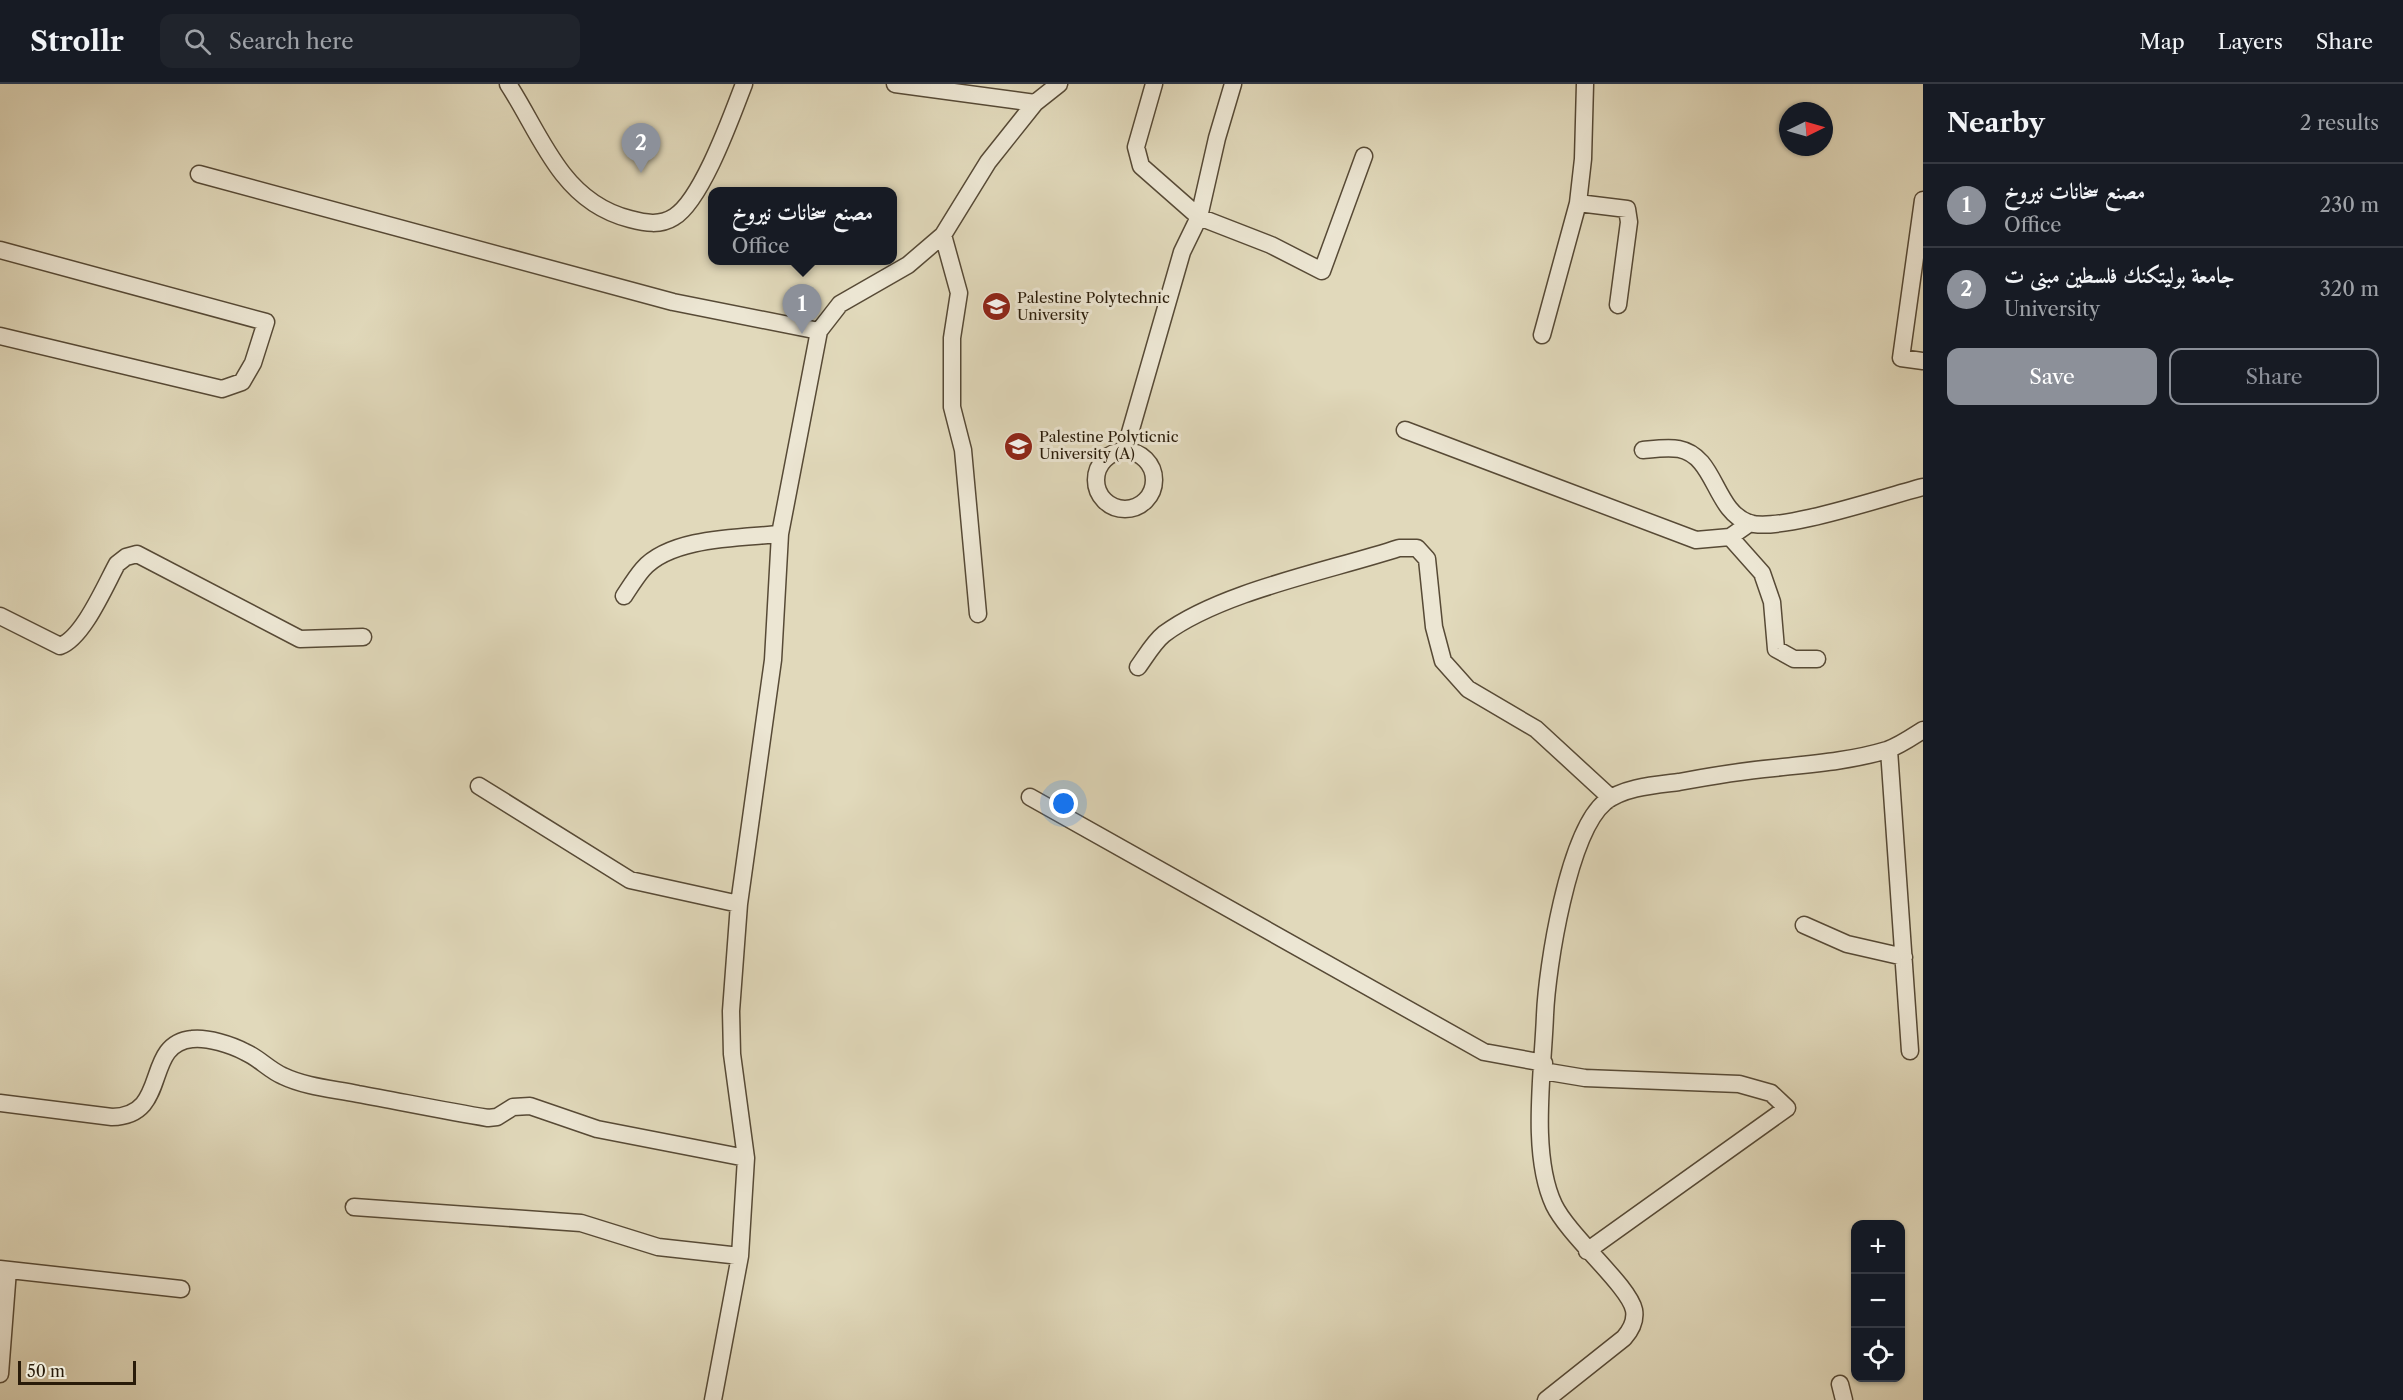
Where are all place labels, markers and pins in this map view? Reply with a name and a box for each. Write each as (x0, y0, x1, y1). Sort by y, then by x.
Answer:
pin: 2 (622, 124, 660, 173)
pin: 1 (782, 284, 822, 334)
place label: Palestine Polytechnic University (1017, 288, 1170, 324)
school or university icon: Palestine Polytechnic University (980, 291, 1012, 323)
place label: Palestine Polyticnic University (A) (1039, 427, 1179, 463)
school or university icon: Palestine Polyticnic University (A) (1002, 430, 1034, 462)

